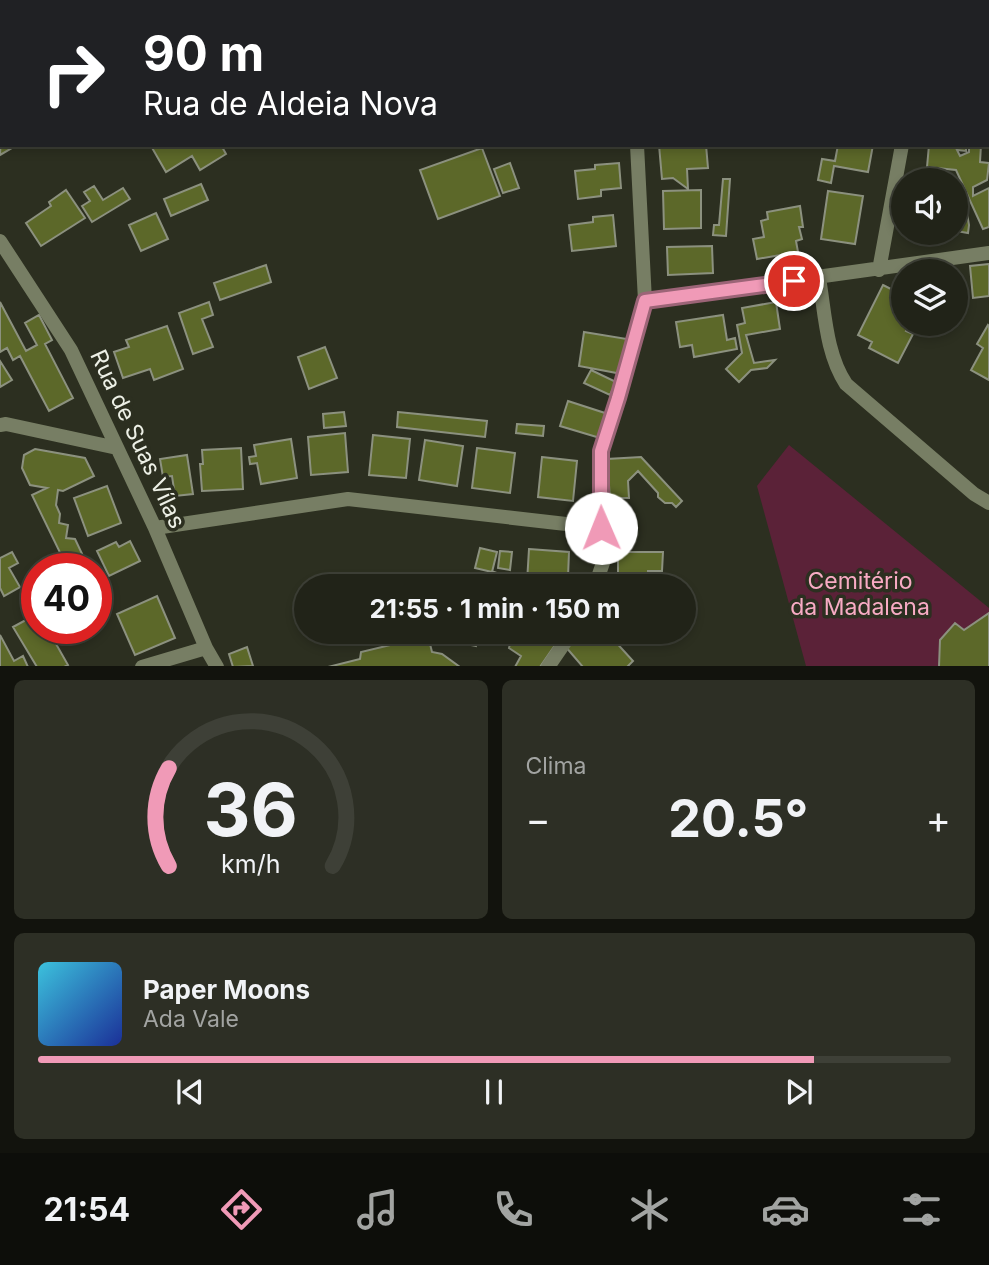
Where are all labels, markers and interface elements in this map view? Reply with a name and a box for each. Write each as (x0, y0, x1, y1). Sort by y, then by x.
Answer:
text: 90 m (143, 24, 264, 83)
icon: right (28, 28, 119, 119)
text: Rua de Aldeia Nova (143, 84, 438, 123)
map controls (891, 168, 968, 336)
button: sound (891, 168, 968, 245)
pin (764, 251, 824, 311)
button: layers (891, 259, 968, 336)
icon: arrive (775, 262, 813, 300)
street label: Rua de Suas Vílas (84, 345, 192, 533)
position arrow (564, 491, 638, 565)
speed limit sign: 40 (21, 553, 112, 644)
park label: Cemitério da Madalena (790, 567, 930, 621)
text: 21:55 · 1 min · 150 m (369, 593, 621, 624)
text: Clima (526, 752, 587, 780)
text: 36 (204, 765, 298, 854)
text: 20.5° (668, 787, 808, 850)
text: − (526, 796, 551, 842)
text: + (926, 796, 951, 842)
text: km/h (221, 848, 280, 878)
text: Paper Moons (143, 974, 310, 1005)
text: Ada Vale (143, 1005, 239, 1033)
icon: previous (171, 1073, 209, 1111)
icon: pause (475, 1073, 513, 1111)
icon: next (780, 1073, 818, 1111)
icon: directions (217, 1185, 266, 1234)
icon: music (353, 1185, 402, 1234)
icon: phone (489, 1185, 538, 1234)
icon: climate (625, 1185, 674, 1234)
icon: car (761, 1185, 810, 1234)
icon: filters (897, 1185, 946, 1234)
text: 21:54 (43, 1190, 130, 1229)

